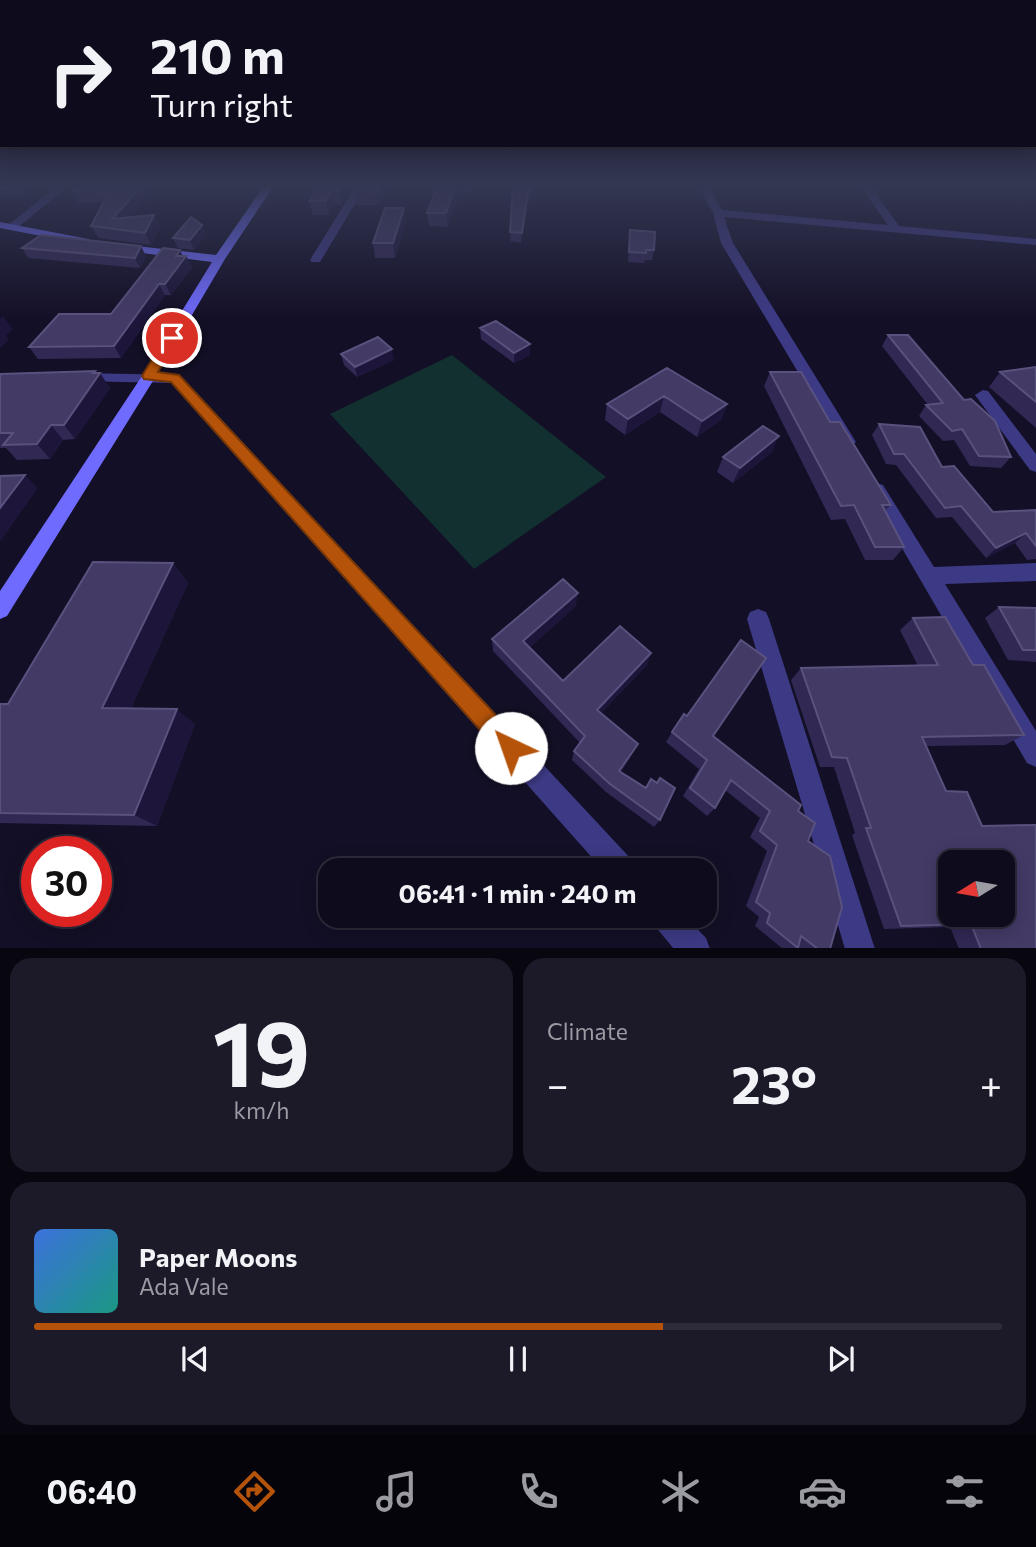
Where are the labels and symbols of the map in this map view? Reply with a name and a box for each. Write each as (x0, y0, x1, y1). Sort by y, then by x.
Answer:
pin (142, 308, 202, 368)
position arrow (474, 711, 548, 785)
speed limit sign: 30 (21, 836, 112, 927)
north arrow (938, 850, 1015, 928)

